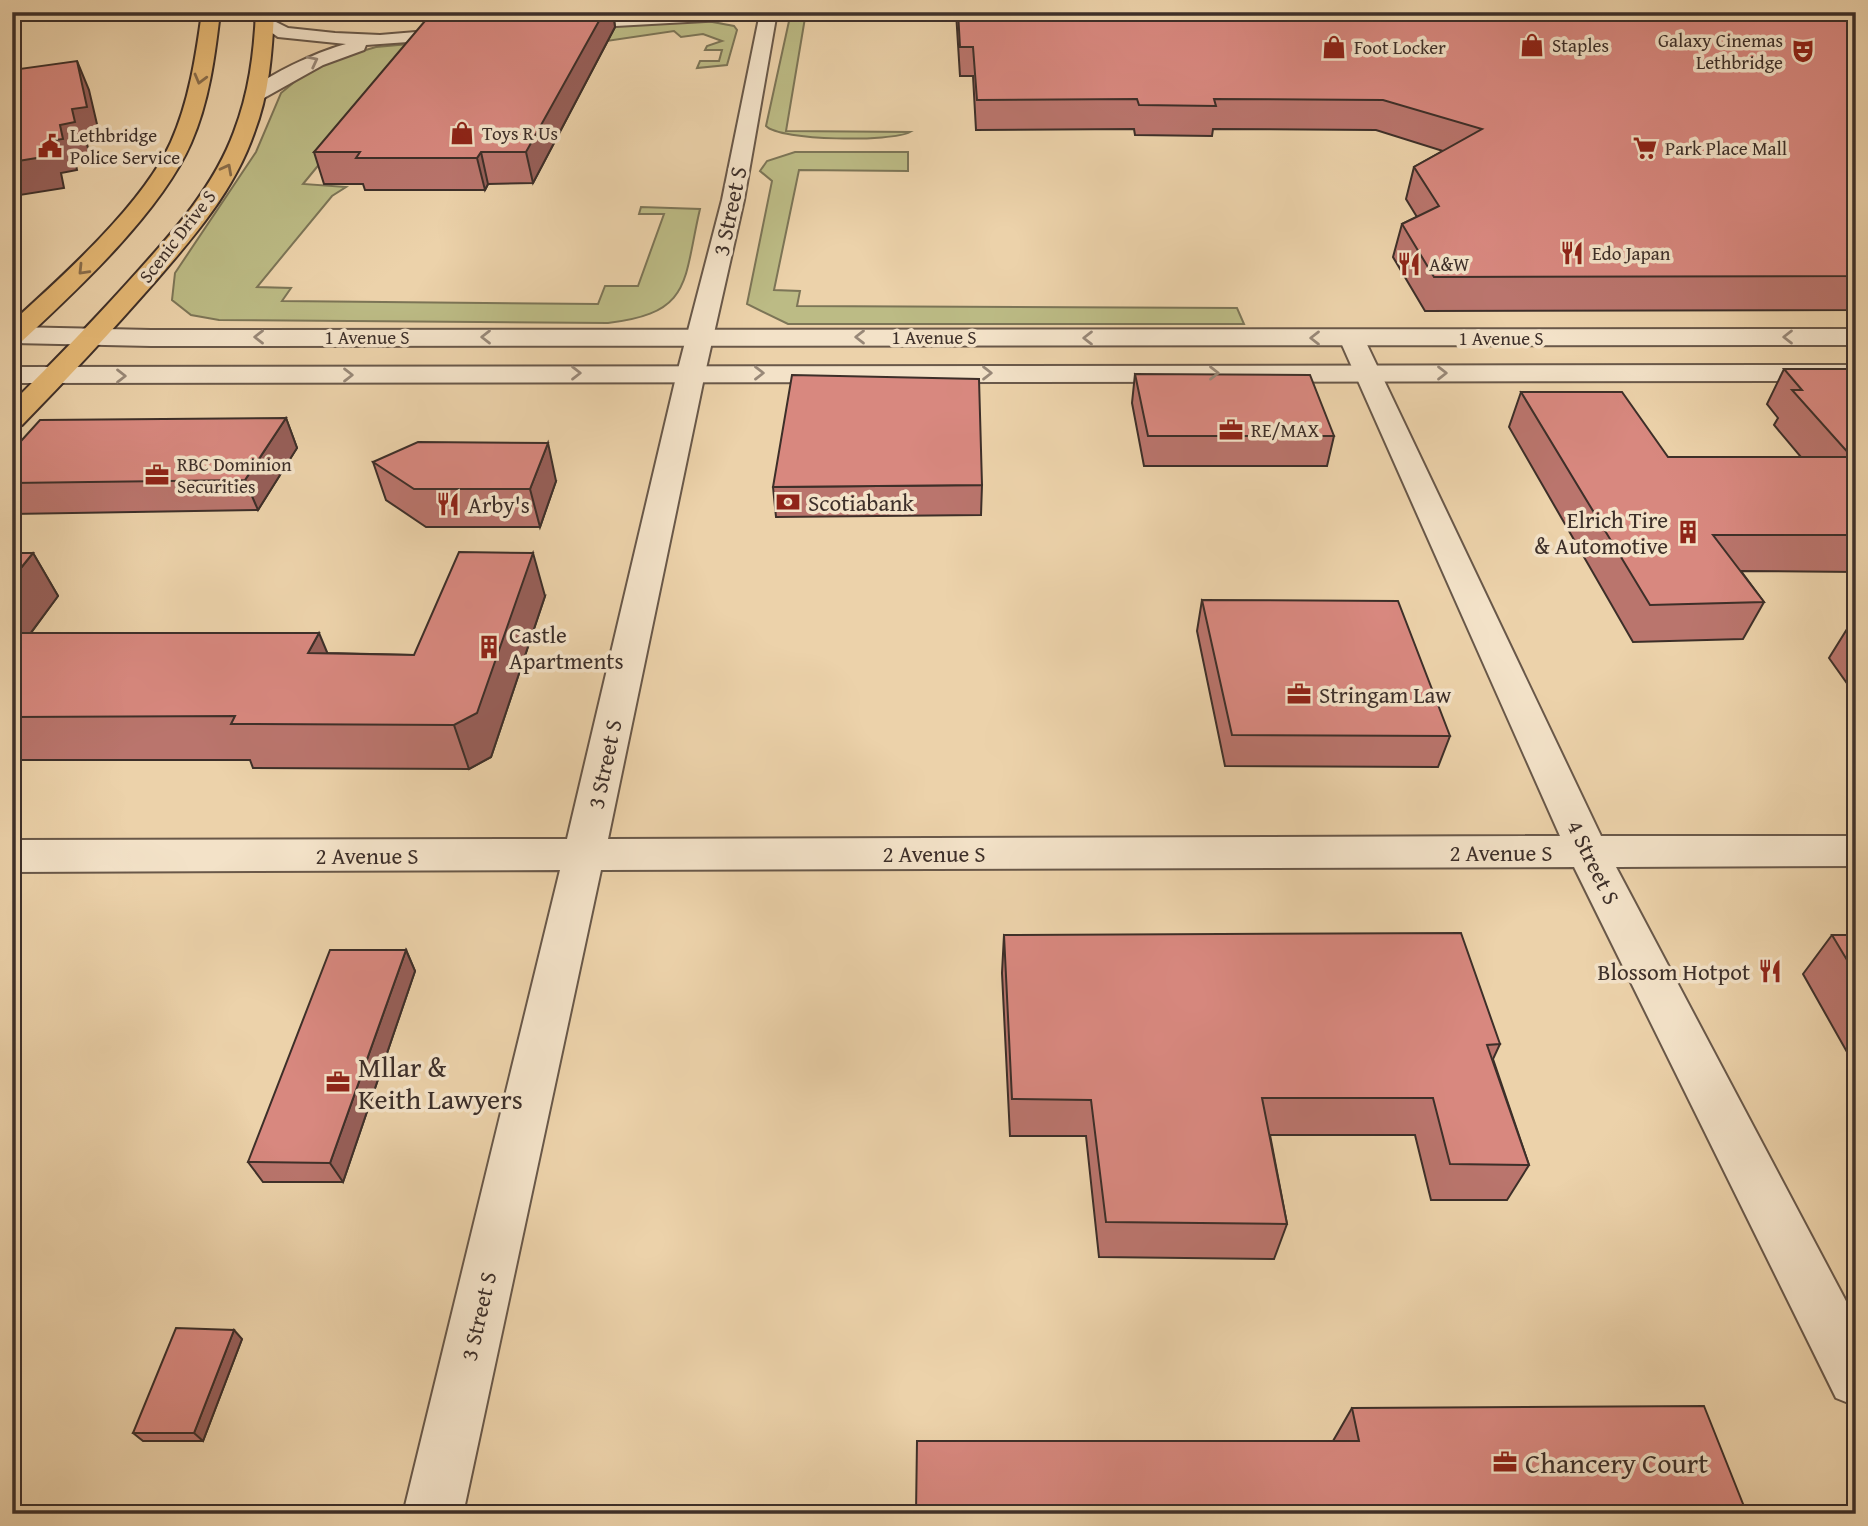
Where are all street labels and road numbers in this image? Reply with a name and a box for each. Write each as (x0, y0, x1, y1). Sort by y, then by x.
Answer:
street label: 3 Street S (703, 163, 755, 259)
street label: Scenic Drive S (132, 184, 222, 288)
street label: 1 Avenue S (324, 323, 410, 351)
street label: 1 Avenue S (891, 323, 977, 351)
street label: 1 Avenue S (1458, 324, 1544, 352)
street label: 3 Street S (578, 716, 630, 812)
street label: 4 Street S (1559, 814, 1629, 910)
street label: 2 Avenue S (1449, 836, 1553, 869)
street label: 2 Avenue S (882, 837, 986, 870)
street label: 2 Avenue S (315, 839, 419, 872)
street label: 3 Street S (452, 1268, 504, 1364)

